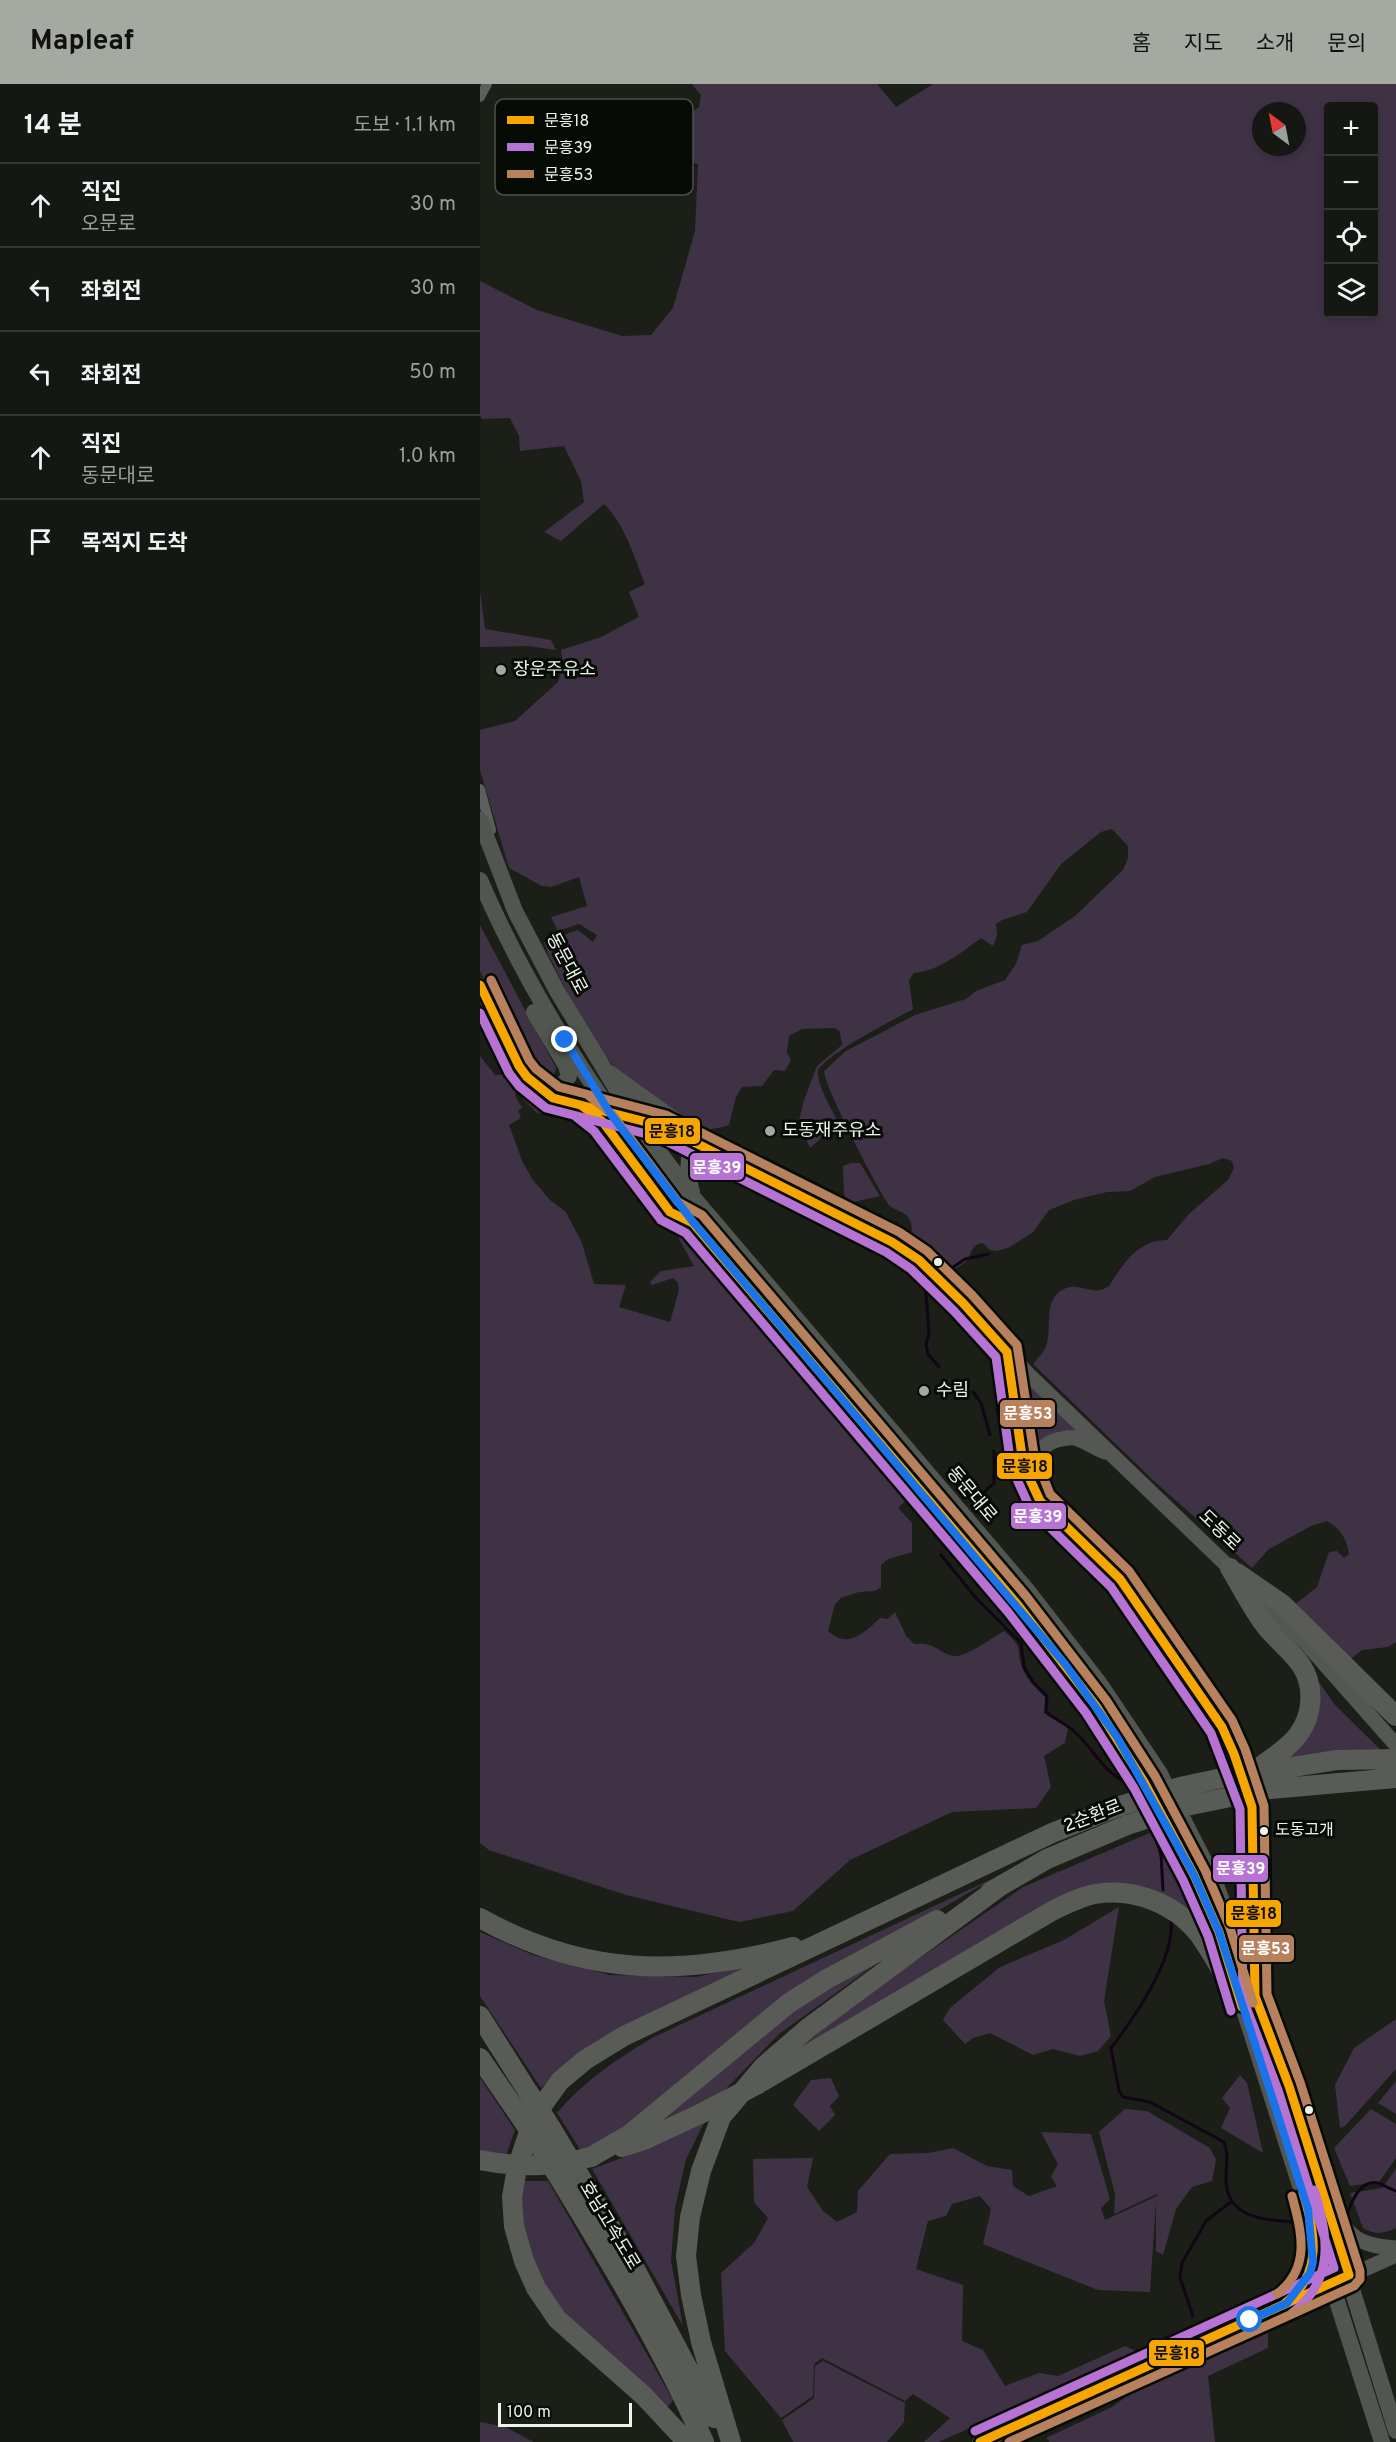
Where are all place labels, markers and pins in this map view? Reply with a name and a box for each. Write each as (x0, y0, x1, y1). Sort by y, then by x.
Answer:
place label: 장운주유소 (513, 659, 596, 682)
marker: 장운주유소 (494, 663, 508, 677)
place label: 도동재주유소 (782, 1120, 881, 1143)
marker: 도동재주유소 (763, 1124, 777, 1138)
unlabelled marker (932, 1256, 944, 1268)
place label: 수림 (936, 1380, 969, 1403)
marker: 수림 (917, 1384, 931, 1398)
place label: 도동고개 (1275, 1821, 1334, 1841)
marker: 도동고개 (1258, 1825, 1270, 1837)
unlabelled marker (1303, 2104, 1315, 2116)

